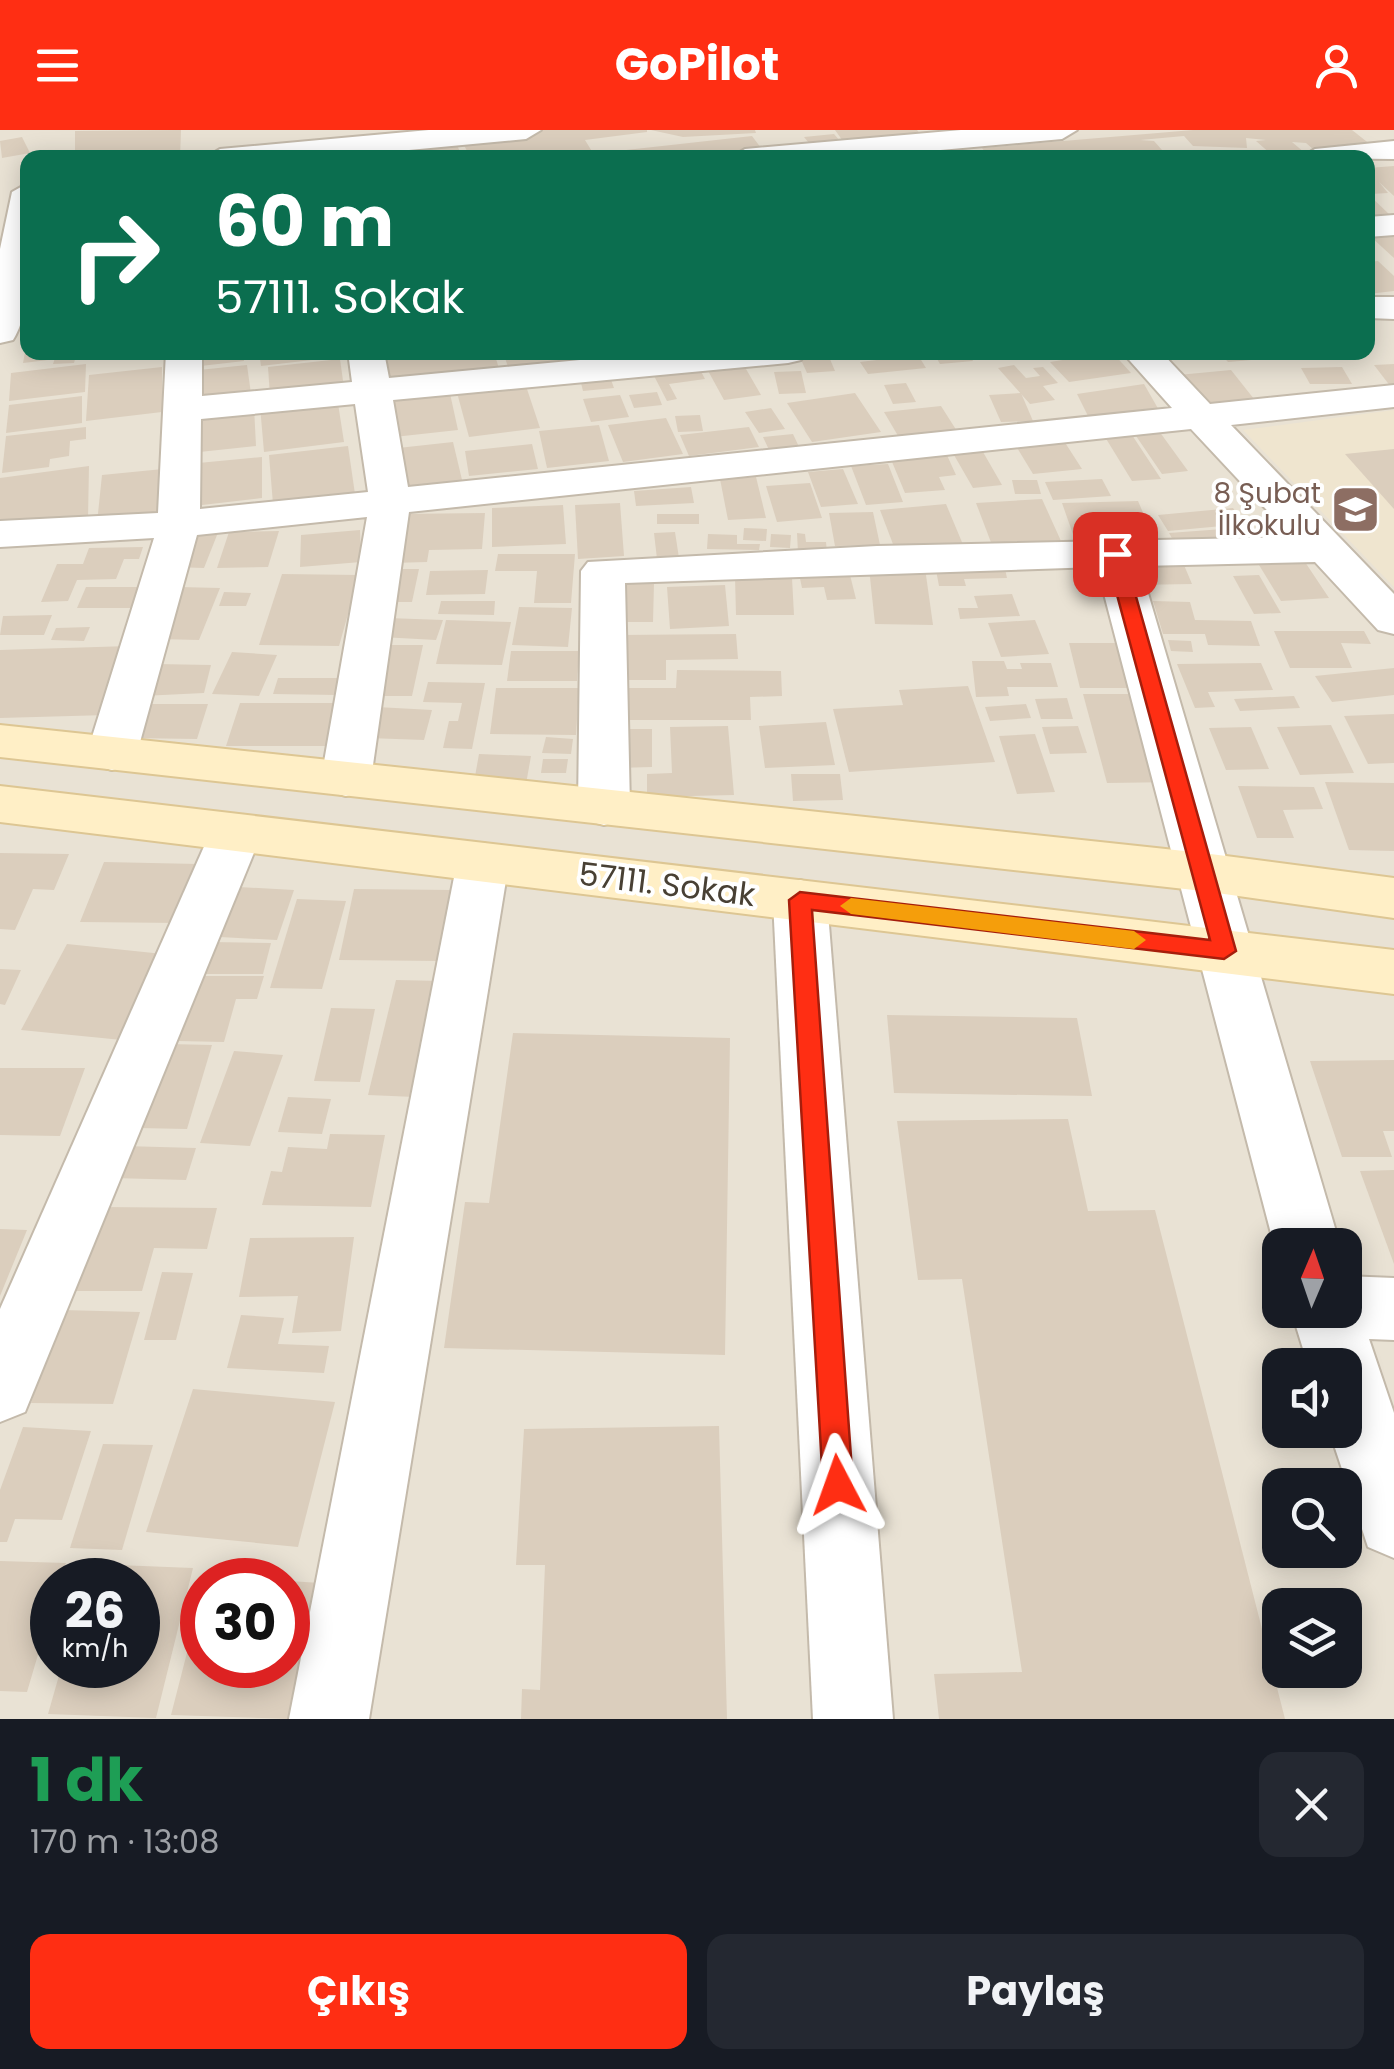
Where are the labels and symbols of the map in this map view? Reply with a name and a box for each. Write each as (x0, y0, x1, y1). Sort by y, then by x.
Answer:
place label: 8 Şubat İlkokulu (1213, 474, 1321, 545)
school or university icon: 8 Şubat İlkokulu (1330, 483, 1382, 535)
pin (1073, 512, 1158, 597)
street label: 57111. Sokak (576, 851, 758, 917)
north arrow (1262, 1228, 1362, 1328)
position arrow (786, 1433, 890, 1537)
speed limit sign: 30 (180, 1558, 310, 1688)

